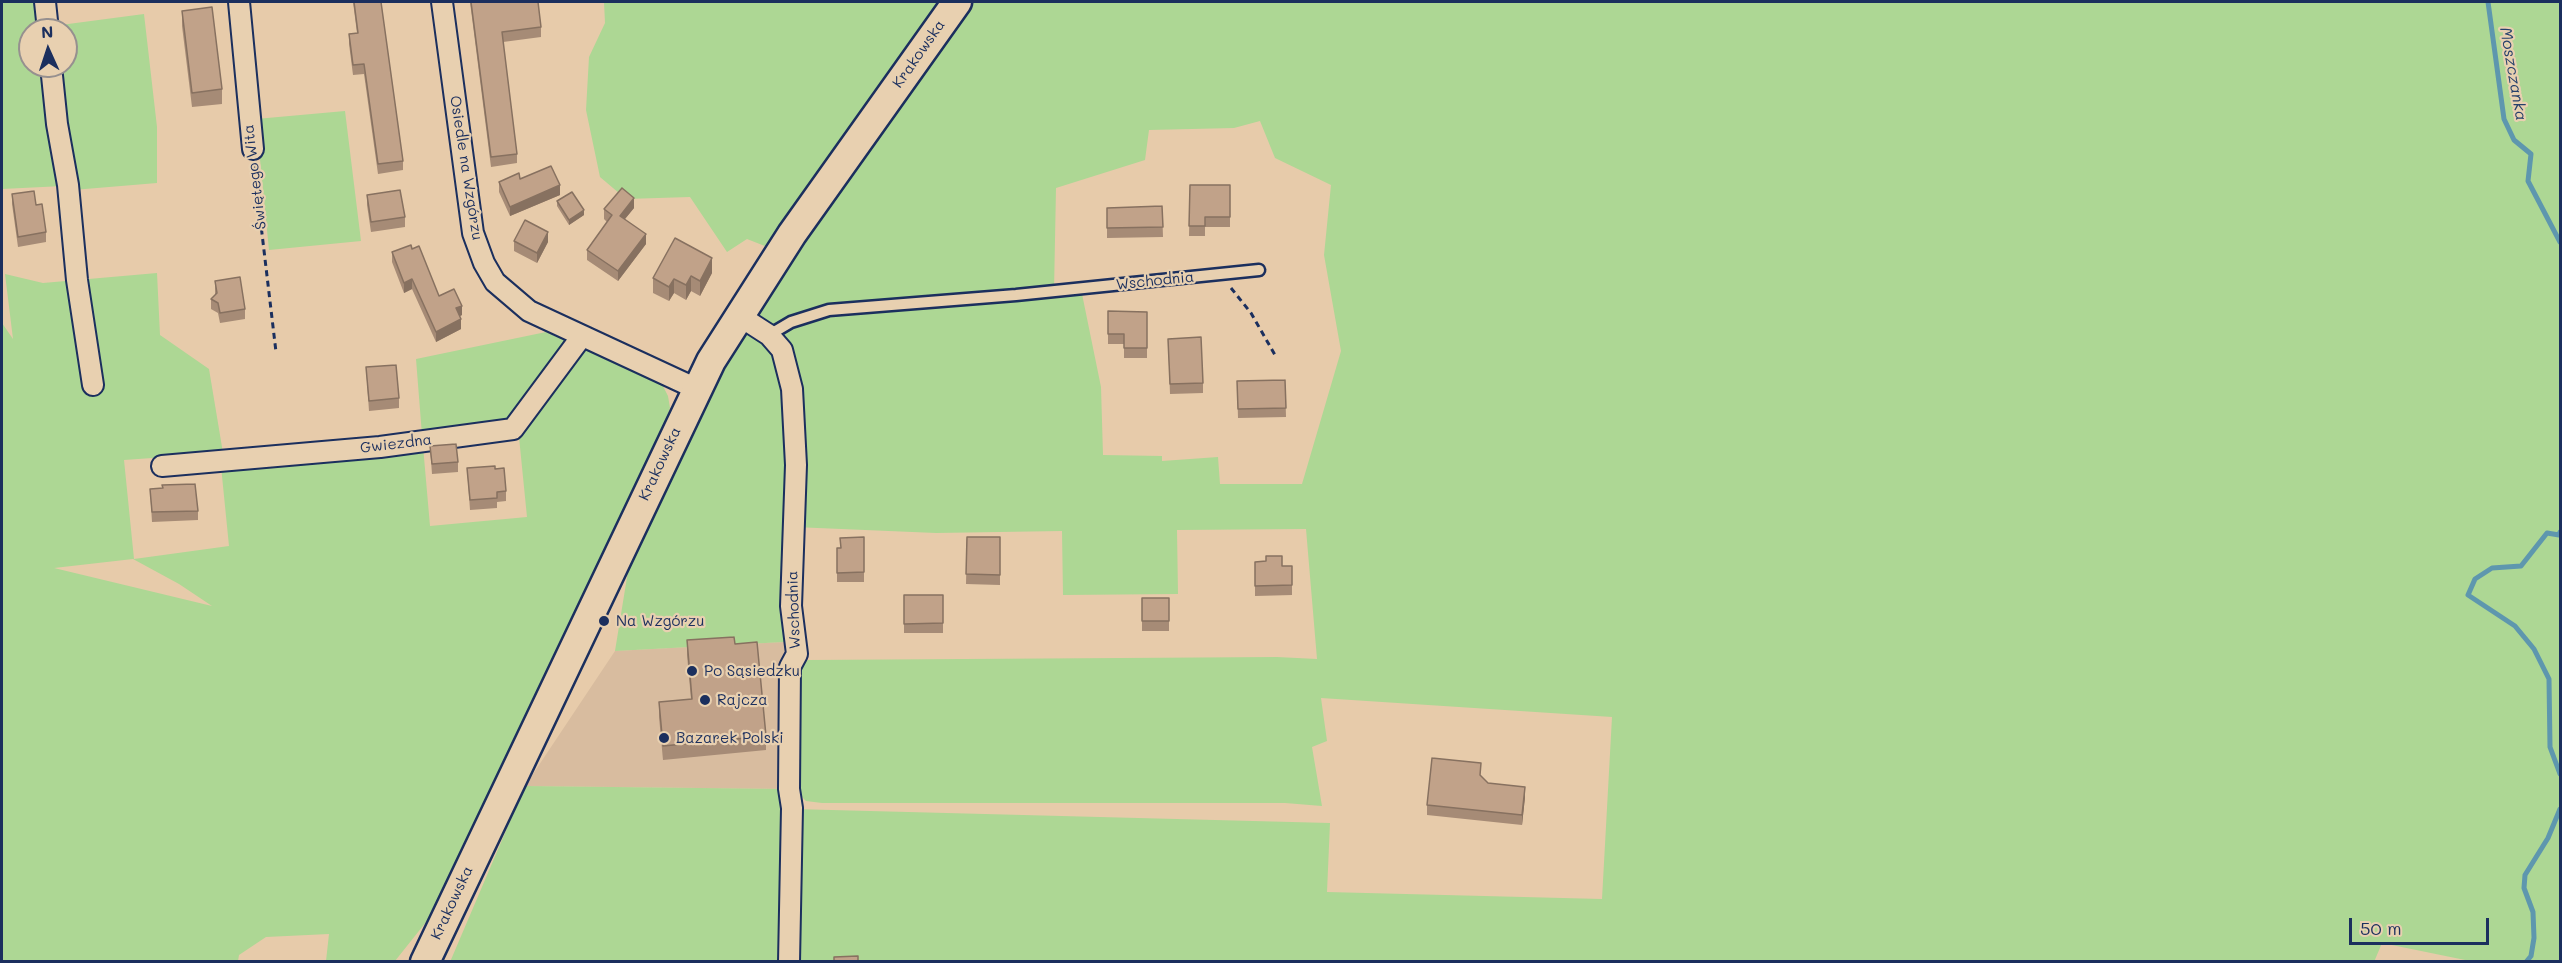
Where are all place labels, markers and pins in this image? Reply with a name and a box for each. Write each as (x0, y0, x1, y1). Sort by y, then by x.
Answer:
place label: Na Wzgórzu (616, 612, 704, 630)
marker: Na Wzgórzu (597, 614, 611, 628)
place label: Po Sąsiedzku (704, 662, 800, 680)
marker: Po Sąsiedzku (685, 664, 699, 678)
place label: Rajcza (717, 691, 768, 709)
marker: Rajcza (698, 693, 712, 707)
place label: Bazarek Polski (676, 729, 784, 747)
marker: Bazarek Polski (657, 731, 671, 745)

